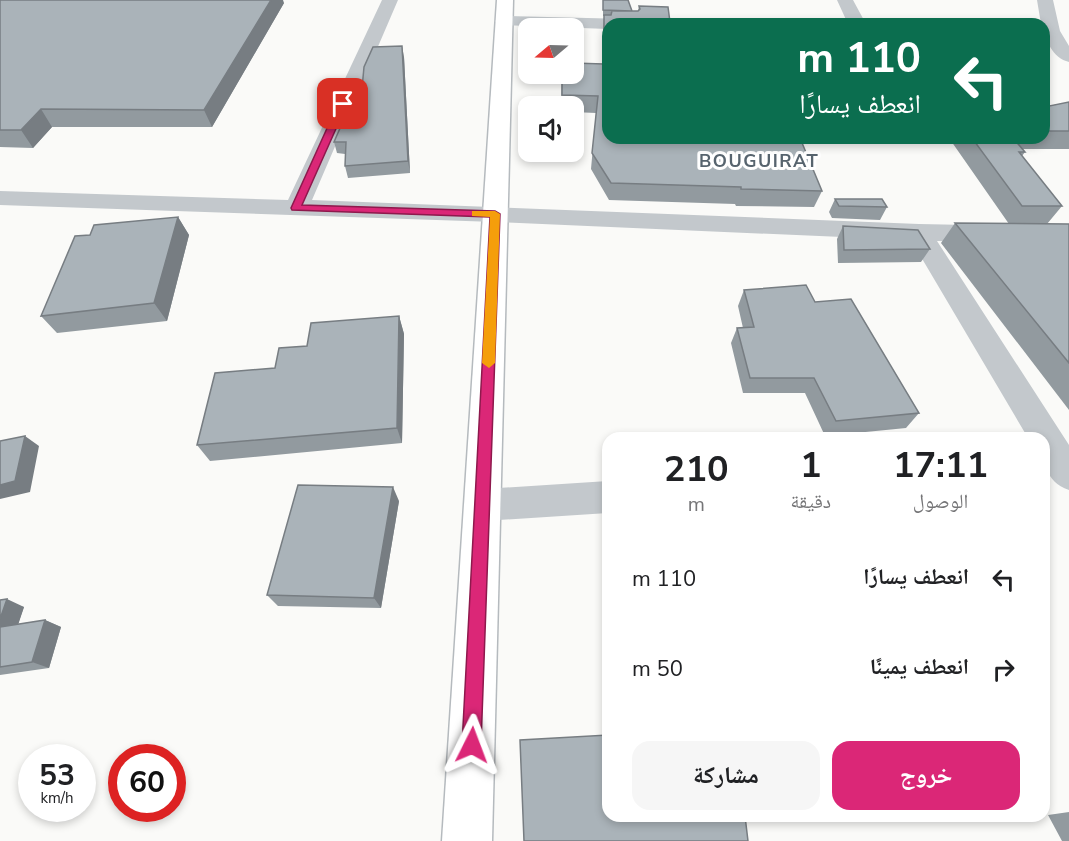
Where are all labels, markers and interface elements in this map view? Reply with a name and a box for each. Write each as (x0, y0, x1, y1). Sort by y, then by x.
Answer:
north arrow (518, 18, 584, 84)
map controls (518, 18, 584, 162)
text: 110 m (797, 30, 921, 87)
icon: left (942, 42, 1020, 120)
pin (317, 78, 368, 129)
text: انعطف يسارًا (799, 86, 921, 123)
icon: arrive (326, 87, 359, 120)
button: sound (518, 96, 584, 162)
district label: BOUGUIRAT (699, 149, 819, 173)
text: 1 (800, 441, 822, 490)
text: 17:11 (893, 441, 988, 490)
text: 210 (664, 445, 729, 494)
text: دقيقة (790, 488, 831, 515)
text: الوصول (913, 488, 968, 515)
text: m (688, 491, 705, 518)
text: انعطف يسارًا (863, 562, 969, 592)
icon: left (987, 563, 1020, 596)
text: 110 m (632, 564, 696, 594)
text: انعطف يمينًا (870, 652, 969, 682)
icon: right (987, 653, 1020, 686)
text: 50 m (632, 654, 683, 684)
position arrow (440, 713, 504, 777)
button: مشاركة (632, 741, 820, 810)
button: خروج (832, 741, 1020, 810)
speed limit sign: 60 (108, 744, 186, 822)
text: 53 (39, 755, 75, 796)
text: km/h (40, 788, 74, 808)

